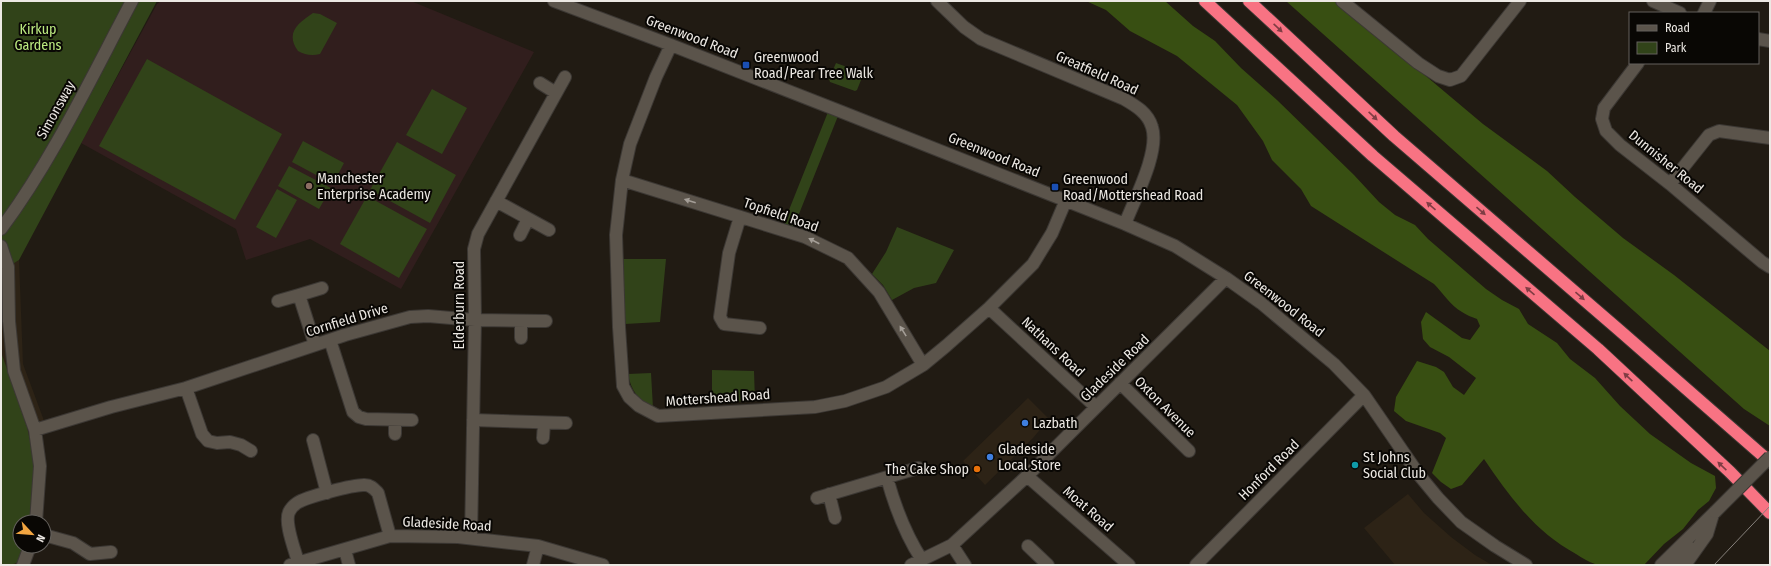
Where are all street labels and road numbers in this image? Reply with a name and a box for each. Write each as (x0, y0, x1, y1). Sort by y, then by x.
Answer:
street label: Greenwood Road (643, 12, 741, 62)
street label: Greatfield Road (1053, 47, 1141, 99)
street label: Simonsway (33, 77, 79, 142)
street label: Dunnisher Road (1625, 127, 1707, 197)
street label: Greenwood Road (946, 129, 1042, 181)
street label: Topfield Road (741, 194, 821, 236)
street label: Elderburn Road (451, 261, 468, 349)
street label: Greenwood Road (1240, 267, 1328, 341)
street label: Cornfield Drive (304, 299, 390, 341)
street label: Nathans Road (1018, 314, 1088, 380)
street label: Gladeside Road (1077, 331, 1153, 405)
street label: Oxton Avenue (1131, 373, 1199, 441)
street label: Mottershead Road (665, 386, 771, 410)
street label: Honford Road (1235, 436, 1303, 504)
street label: Moat Road (1059, 483, 1117, 535)
street label: Gladeside Road (402, 513, 492, 535)

